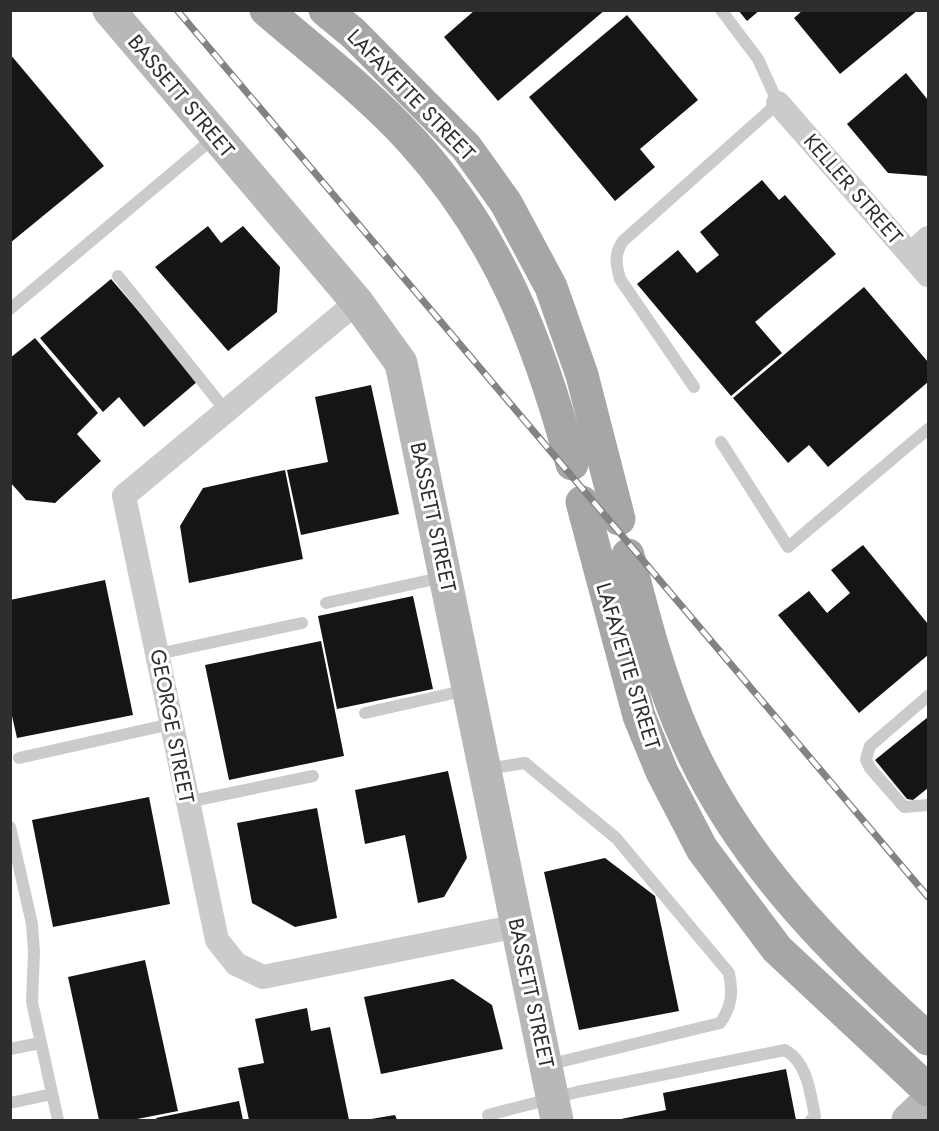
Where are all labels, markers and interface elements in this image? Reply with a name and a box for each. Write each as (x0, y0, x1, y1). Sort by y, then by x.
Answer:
street label: LAFAYETTE STREET (340, 22, 482, 168)
street label: BASSETT STREET (121, 28, 242, 164)
street label: KELLER STREET (796, 127, 910, 251)
street label: BASSETT STREET (403, 439, 464, 595)
street label: LAFAYETTE STREET (588, 579, 668, 753)
street label: GEORGE STREET (142, 646, 202, 806)
street label: BASSETT STREET (501, 915, 562, 1071)

